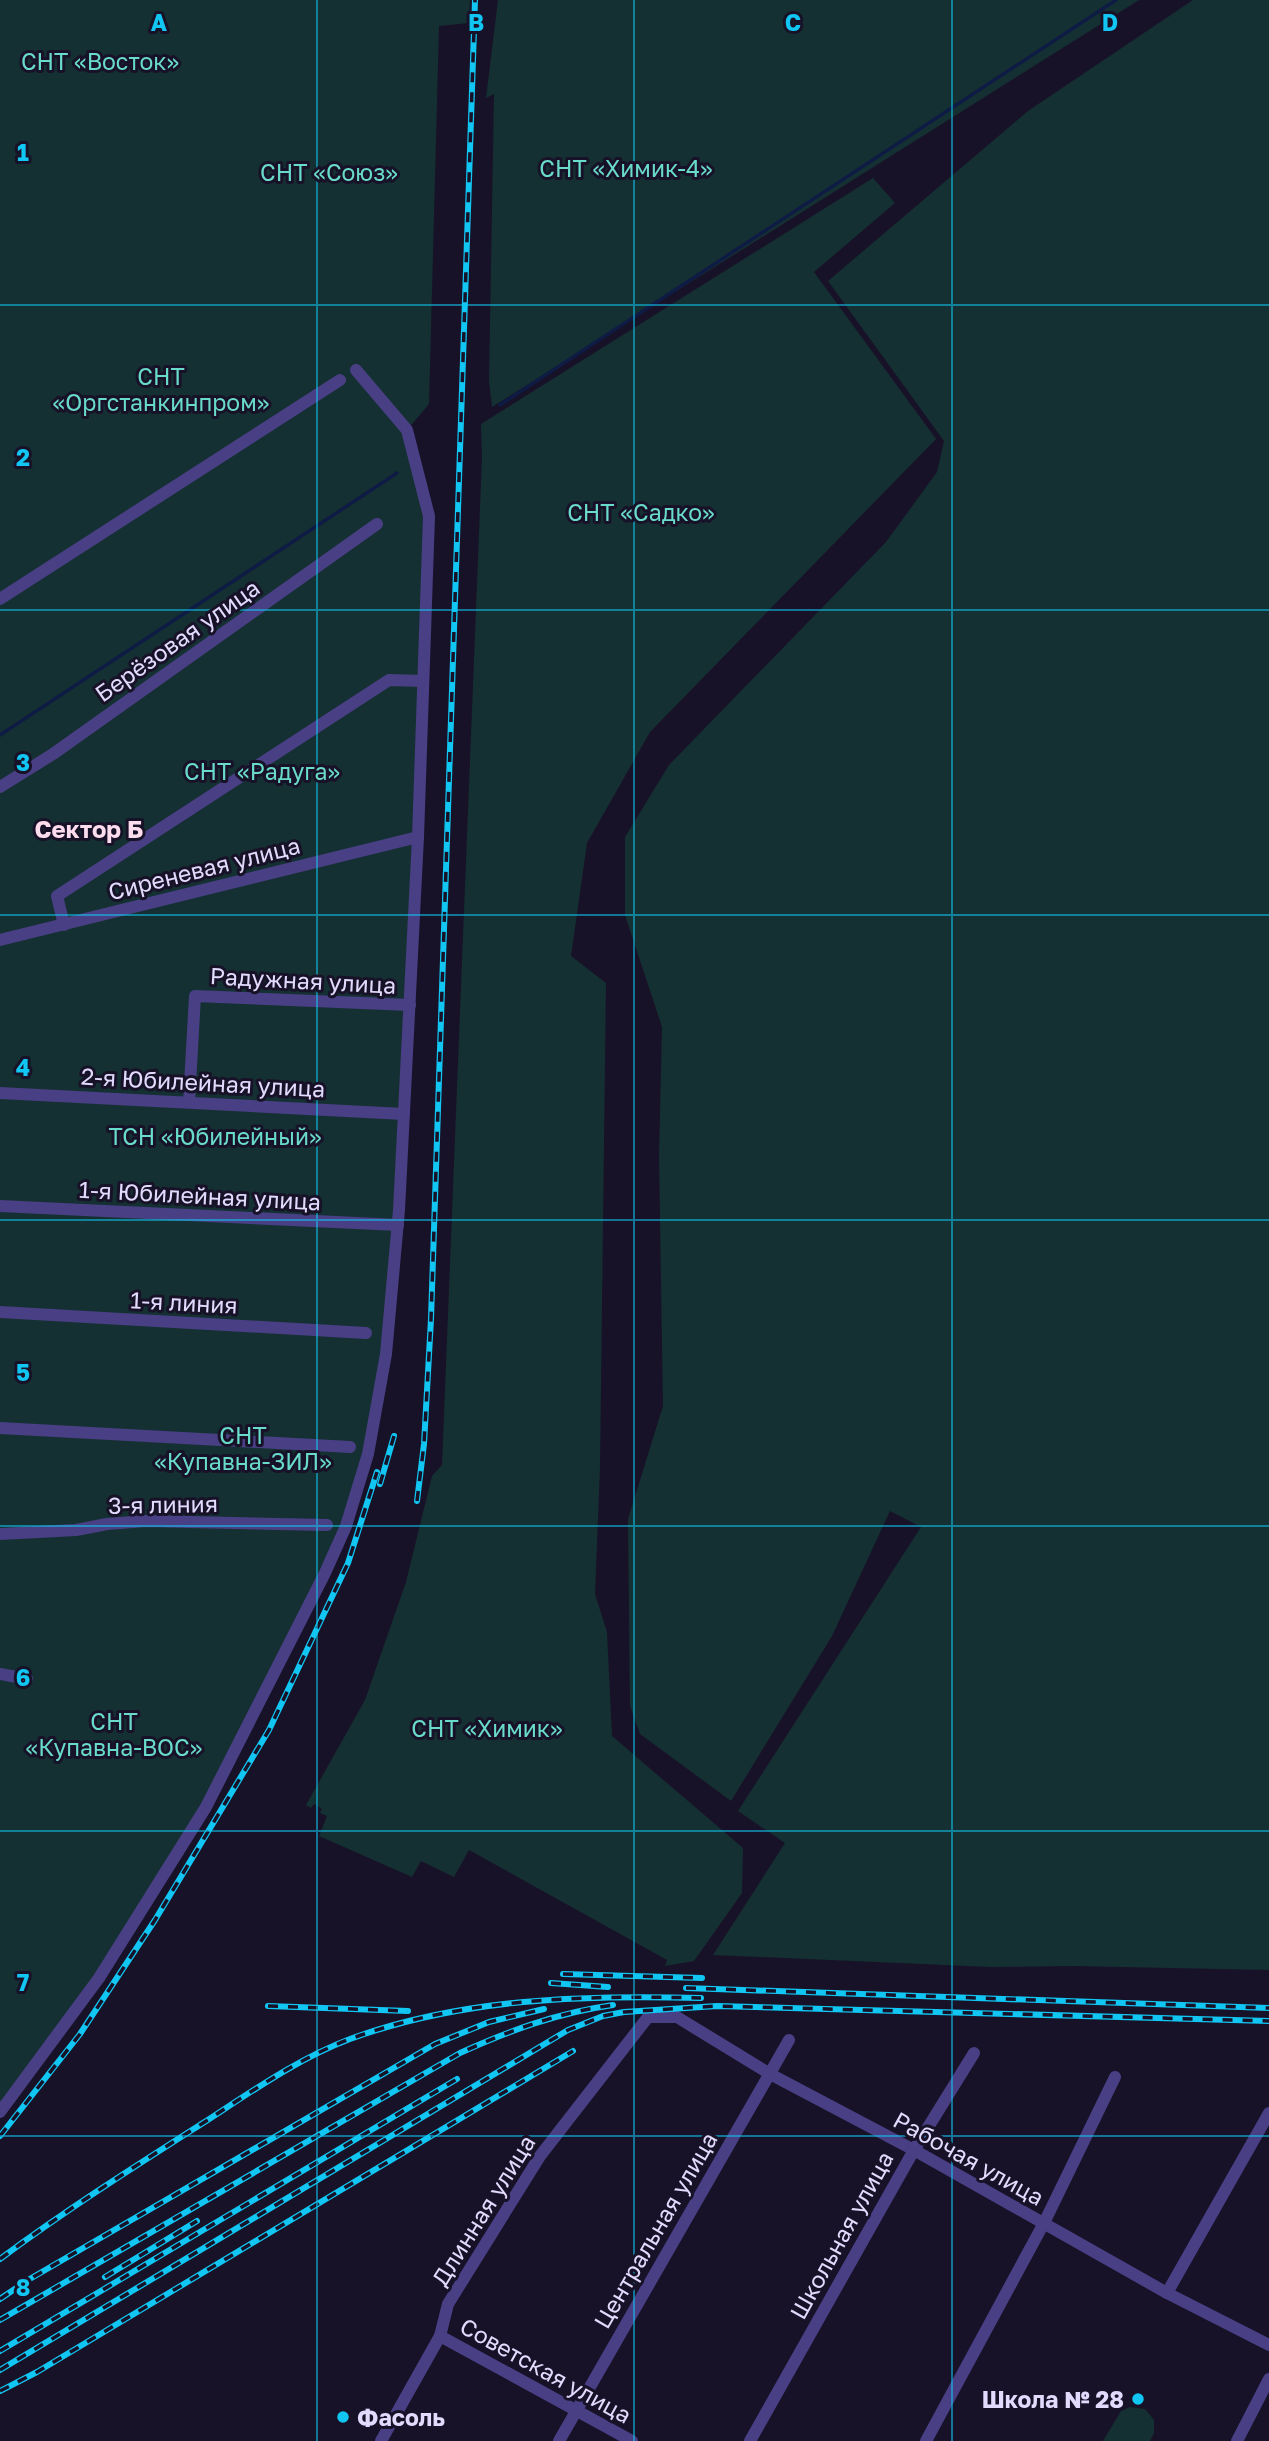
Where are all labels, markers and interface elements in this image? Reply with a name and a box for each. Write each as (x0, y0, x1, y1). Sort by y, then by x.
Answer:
text: A (151, 8, 168, 36)
text: B (468, 8, 484, 36)
text: C (785, 8, 801, 36)
text: D (1102, 8, 1118, 36)
park label: СНТ «Восток» (21, 47, 179, 75)
text: 1 (17, 138, 29, 166)
park label: СНТ «Химик-4» (539, 154, 713, 182)
park label: СНТ «Союз» (260, 158, 398, 186)
park label: СНТ «Оргстанкинпром» (53, 362, 269, 416)
text: 2 (16, 443, 30, 471)
park label: СНТ «Садко» (567, 498, 715, 526)
street label: Берёзовая улица (89, 573, 265, 707)
text: 3 (16, 748, 30, 776)
park label: СНТ «Радуга» (184, 757, 340, 785)
district label: Сектор Б (35, 814, 143, 843)
street label: Сиреневая улица (105, 831, 303, 905)
street label: Радужная улица (209, 961, 397, 999)
text: 4 (16, 1053, 30, 1081)
street label: 2-я Юбилейная улица (80, 1062, 326, 1102)
park label: ТСН «Юбилейный» (108, 1122, 322, 1150)
street label: 1-я Юбилейная улица (78, 1175, 322, 1215)
street label: 1-я линия (130, 1285, 238, 1319)
text: 5 (16, 1358, 30, 1386)
park label: СНТ «Купавна-ЗИЛ» (154, 1421, 332, 1475)
street label: 3-я линия (108, 1489, 218, 1519)
text: 6 (16, 1663, 30, 1691)
park label: СНТ «Купавна-ВОС» (26, 1707, 202, 1761)
park label: СНТ «Химик» (411, 1714, 563, 1742)
text: 7 (17, 1968, 29, 1996)
street label: Рабочая улица (889, 2105, 1049, 2211)
street label: Центральная улица (587, 2127, 723, 2333)
street label: Длинная улица (425, 2129, 541, 2291)
street label: Школьная улица (783, 2146, 899, 2324)
text: 8 (16, 2273, 30, 2301)
street label: Советская улица (456, 2311, 636, 2429)
place label: Школа № 28 (982, 2385, 1124, 2413)
marker: Школа № 28 (1130, 2391, 1146, 2407)
place label: Фасоль (357, 2403, 445, 2431)
marker: Фасоль (335, 2409, 351, 2425)

